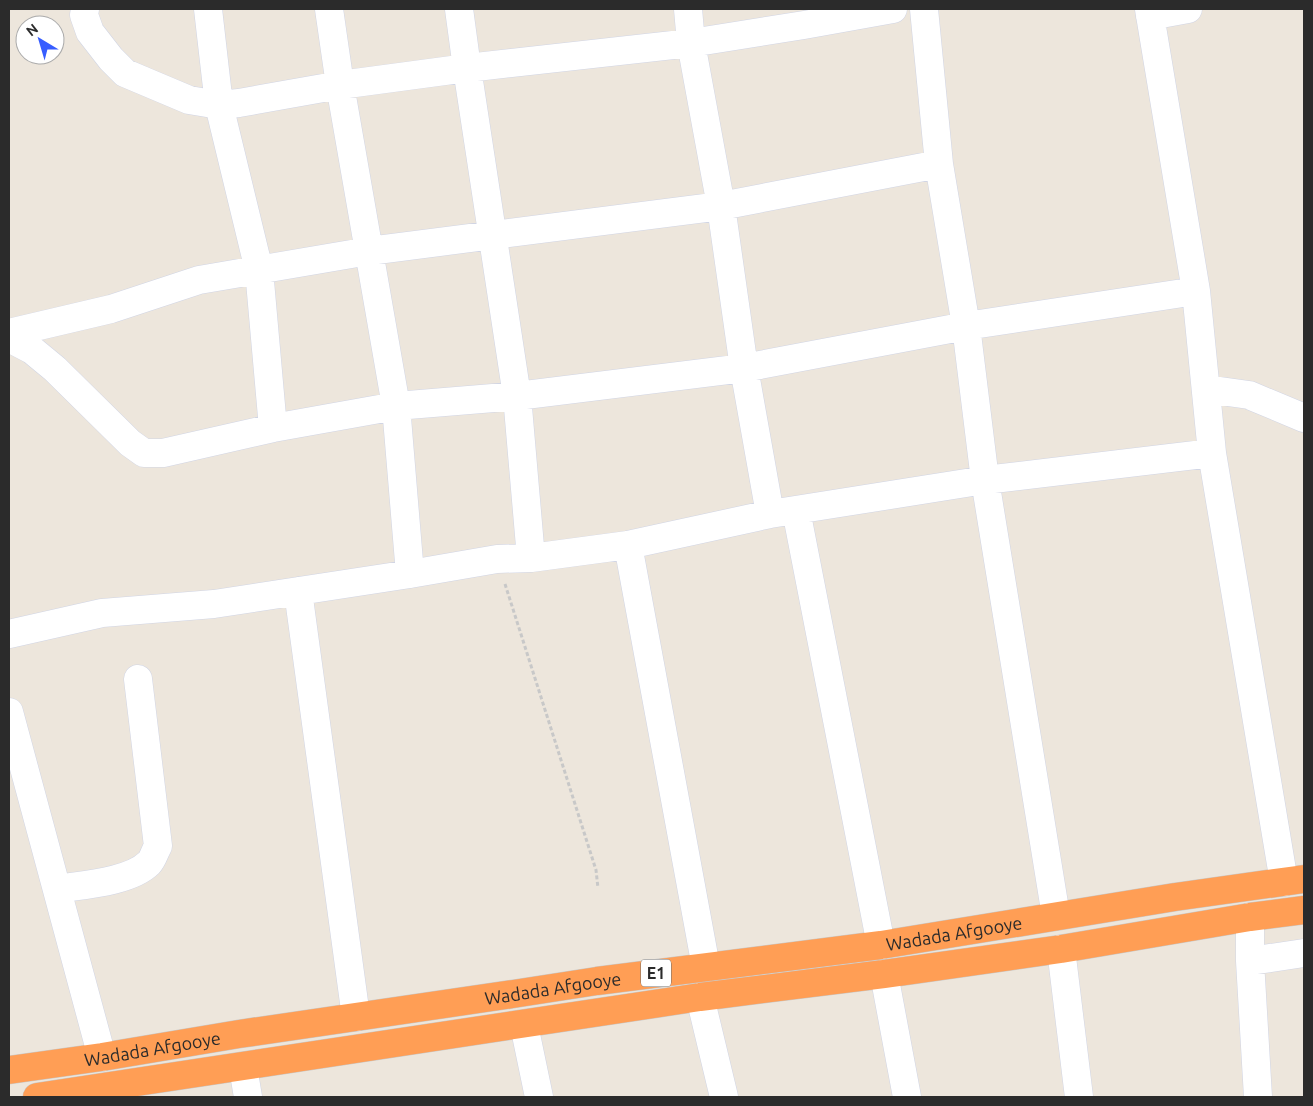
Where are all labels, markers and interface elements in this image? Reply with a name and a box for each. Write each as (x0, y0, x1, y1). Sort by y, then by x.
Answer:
north arrow (15, 15, 65, 65)
text: N (23, 20, 41, 39)
street label: Wadada Afgooye (884, 912, 1024, 954)
road number: E1 (641, 960, 671, 986)
street label: Wadada Afgooye (483, 968, 622, 1008)
street label: Wadada Afgooye (83, 1027, 222, 1069)

